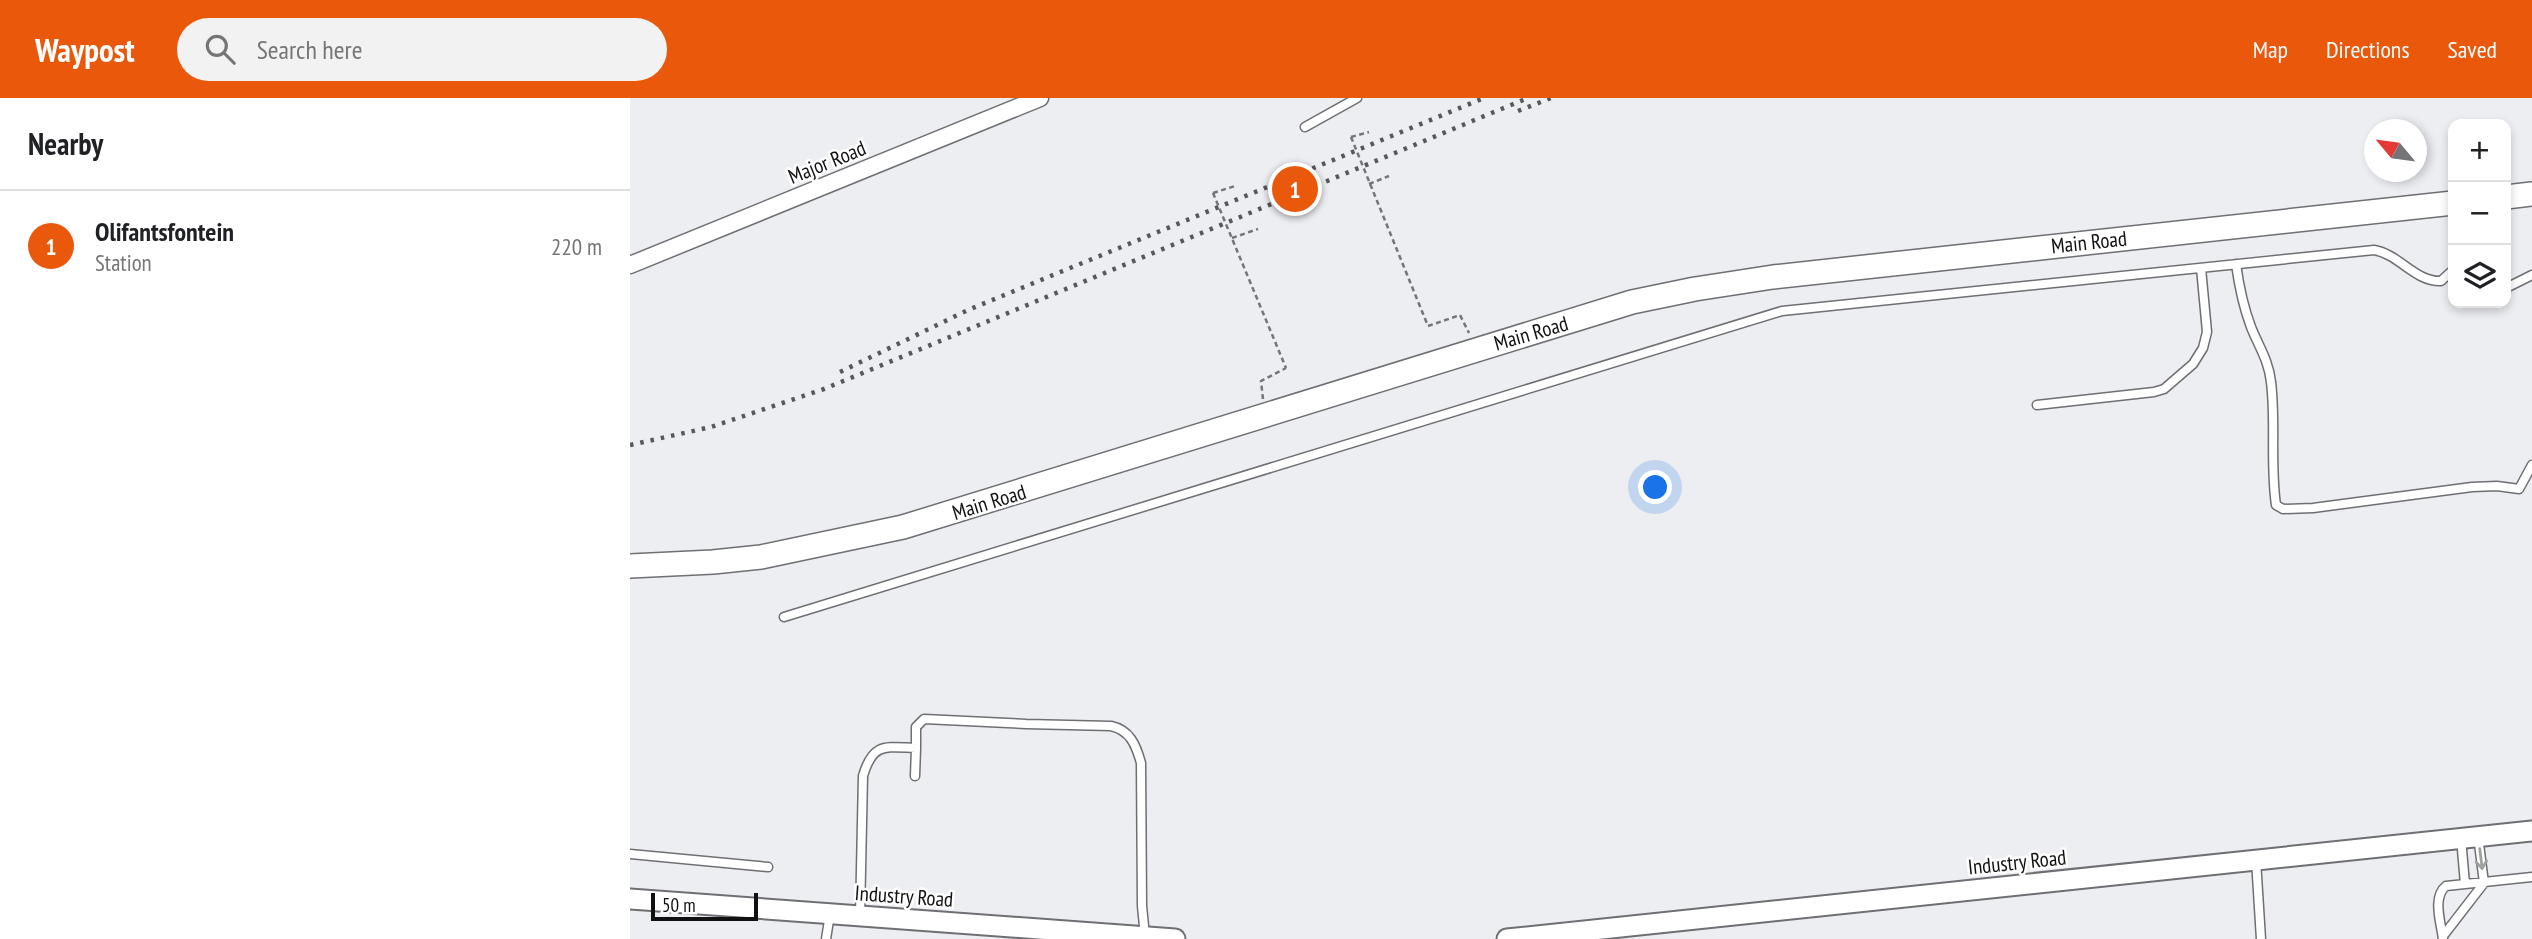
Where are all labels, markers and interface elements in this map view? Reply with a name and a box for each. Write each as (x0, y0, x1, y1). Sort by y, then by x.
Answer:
search box (177, 18, 667, 81)
text: Waypost (35, 28, 135, 71)
icon: search (201, 30, 239, 68)
text: Search here (257, 33, 362, 66)
text: Map (2253, 34, 2288, 65)
text: Directions (2326, 34, 2410, 65)
text: Saved (2448, 34, 2497, 65)
north arrow (2364, 119, 2427, 182)
map controls (2448, 119, 2511, 308)
button: + (2448, 119, 2511, 182)
text: Nearby (28, 124, 103, 163)
street label: Major Road (784, 134, 870, 190)
pin: 1 (1272, 163, 1318, 215)
button: − (2448, 182, 2511, 245)
text: Olifantsfontein (95, 215, 234, 248)
street label: Main Road (2050, 225, 2128, 259)
text: 1 (46, 232, 57, 261)
text: 220 m (551, 232, 602, 261)
button: layers (2448, 245, 2511, 308)
text: Station (95, 248, 152, 277)
street label: Main Road (1491, 310, 1571, 356)
your location (1638, 470, 1672, 504)
street label: Main Road (949, 478, 1029, 526)
street label: Industry Road (1967, 843, 2067, 881)
one-way arrow (2474, 848, 2487, 870)
street label: Industry Road (854, 879, 954, 913)
scale bar (651, 890, 758, 922)
text: 50 m (662, 893, 696, 917)

